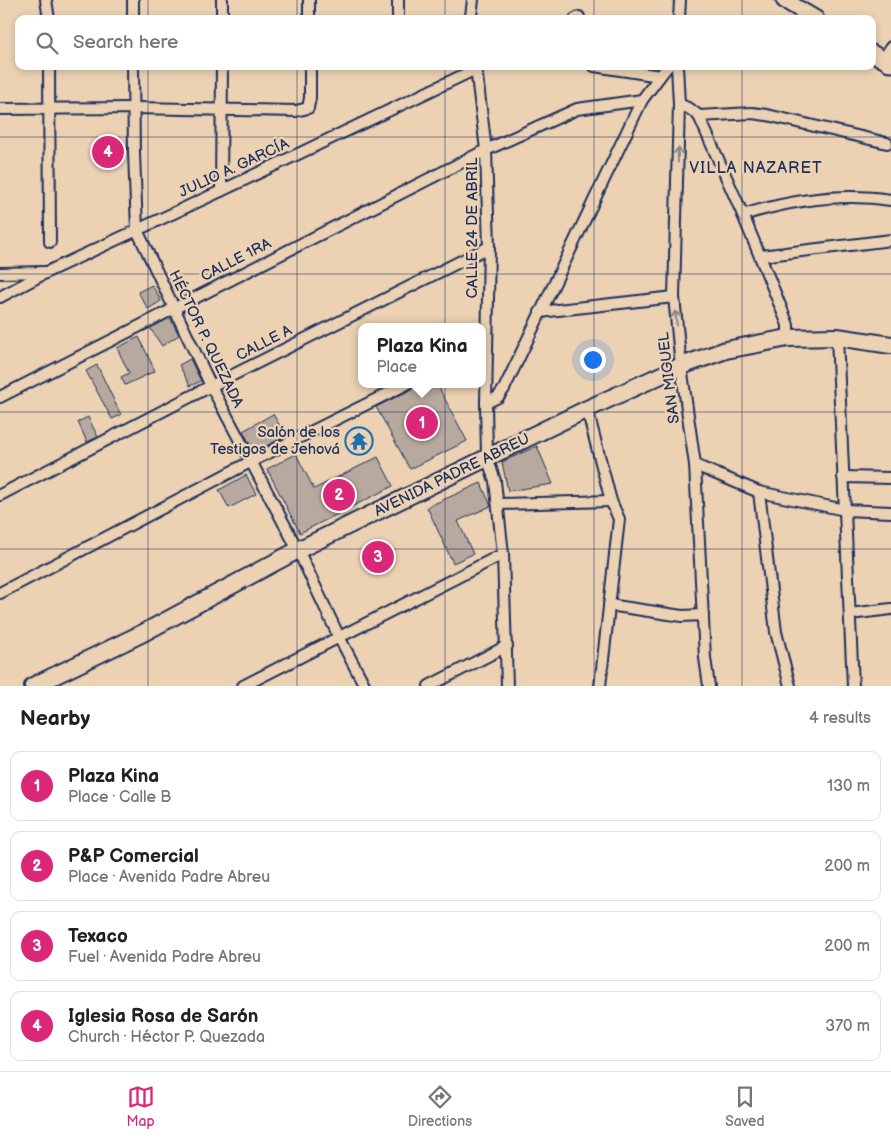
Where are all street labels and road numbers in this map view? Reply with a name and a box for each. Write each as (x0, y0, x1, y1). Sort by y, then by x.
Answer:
street label: JULIO A. GARCÍA (176, 134, 293, 202)
street label: CALLE 24 DE ABRIL (463, 157, 482, 299)
street label: CALLE 1RA (198, 234, 275, 286)
street label: HÉCTOR P. QUEZADA (164, 267, 248, 412)
street label: CALLE A (233, 320, 296, 365)
street label: SAN MIGUEL (654, 331, 684, 425)
street label: AVENIDA PADRE ABREU (371, 429, 533, 521)

